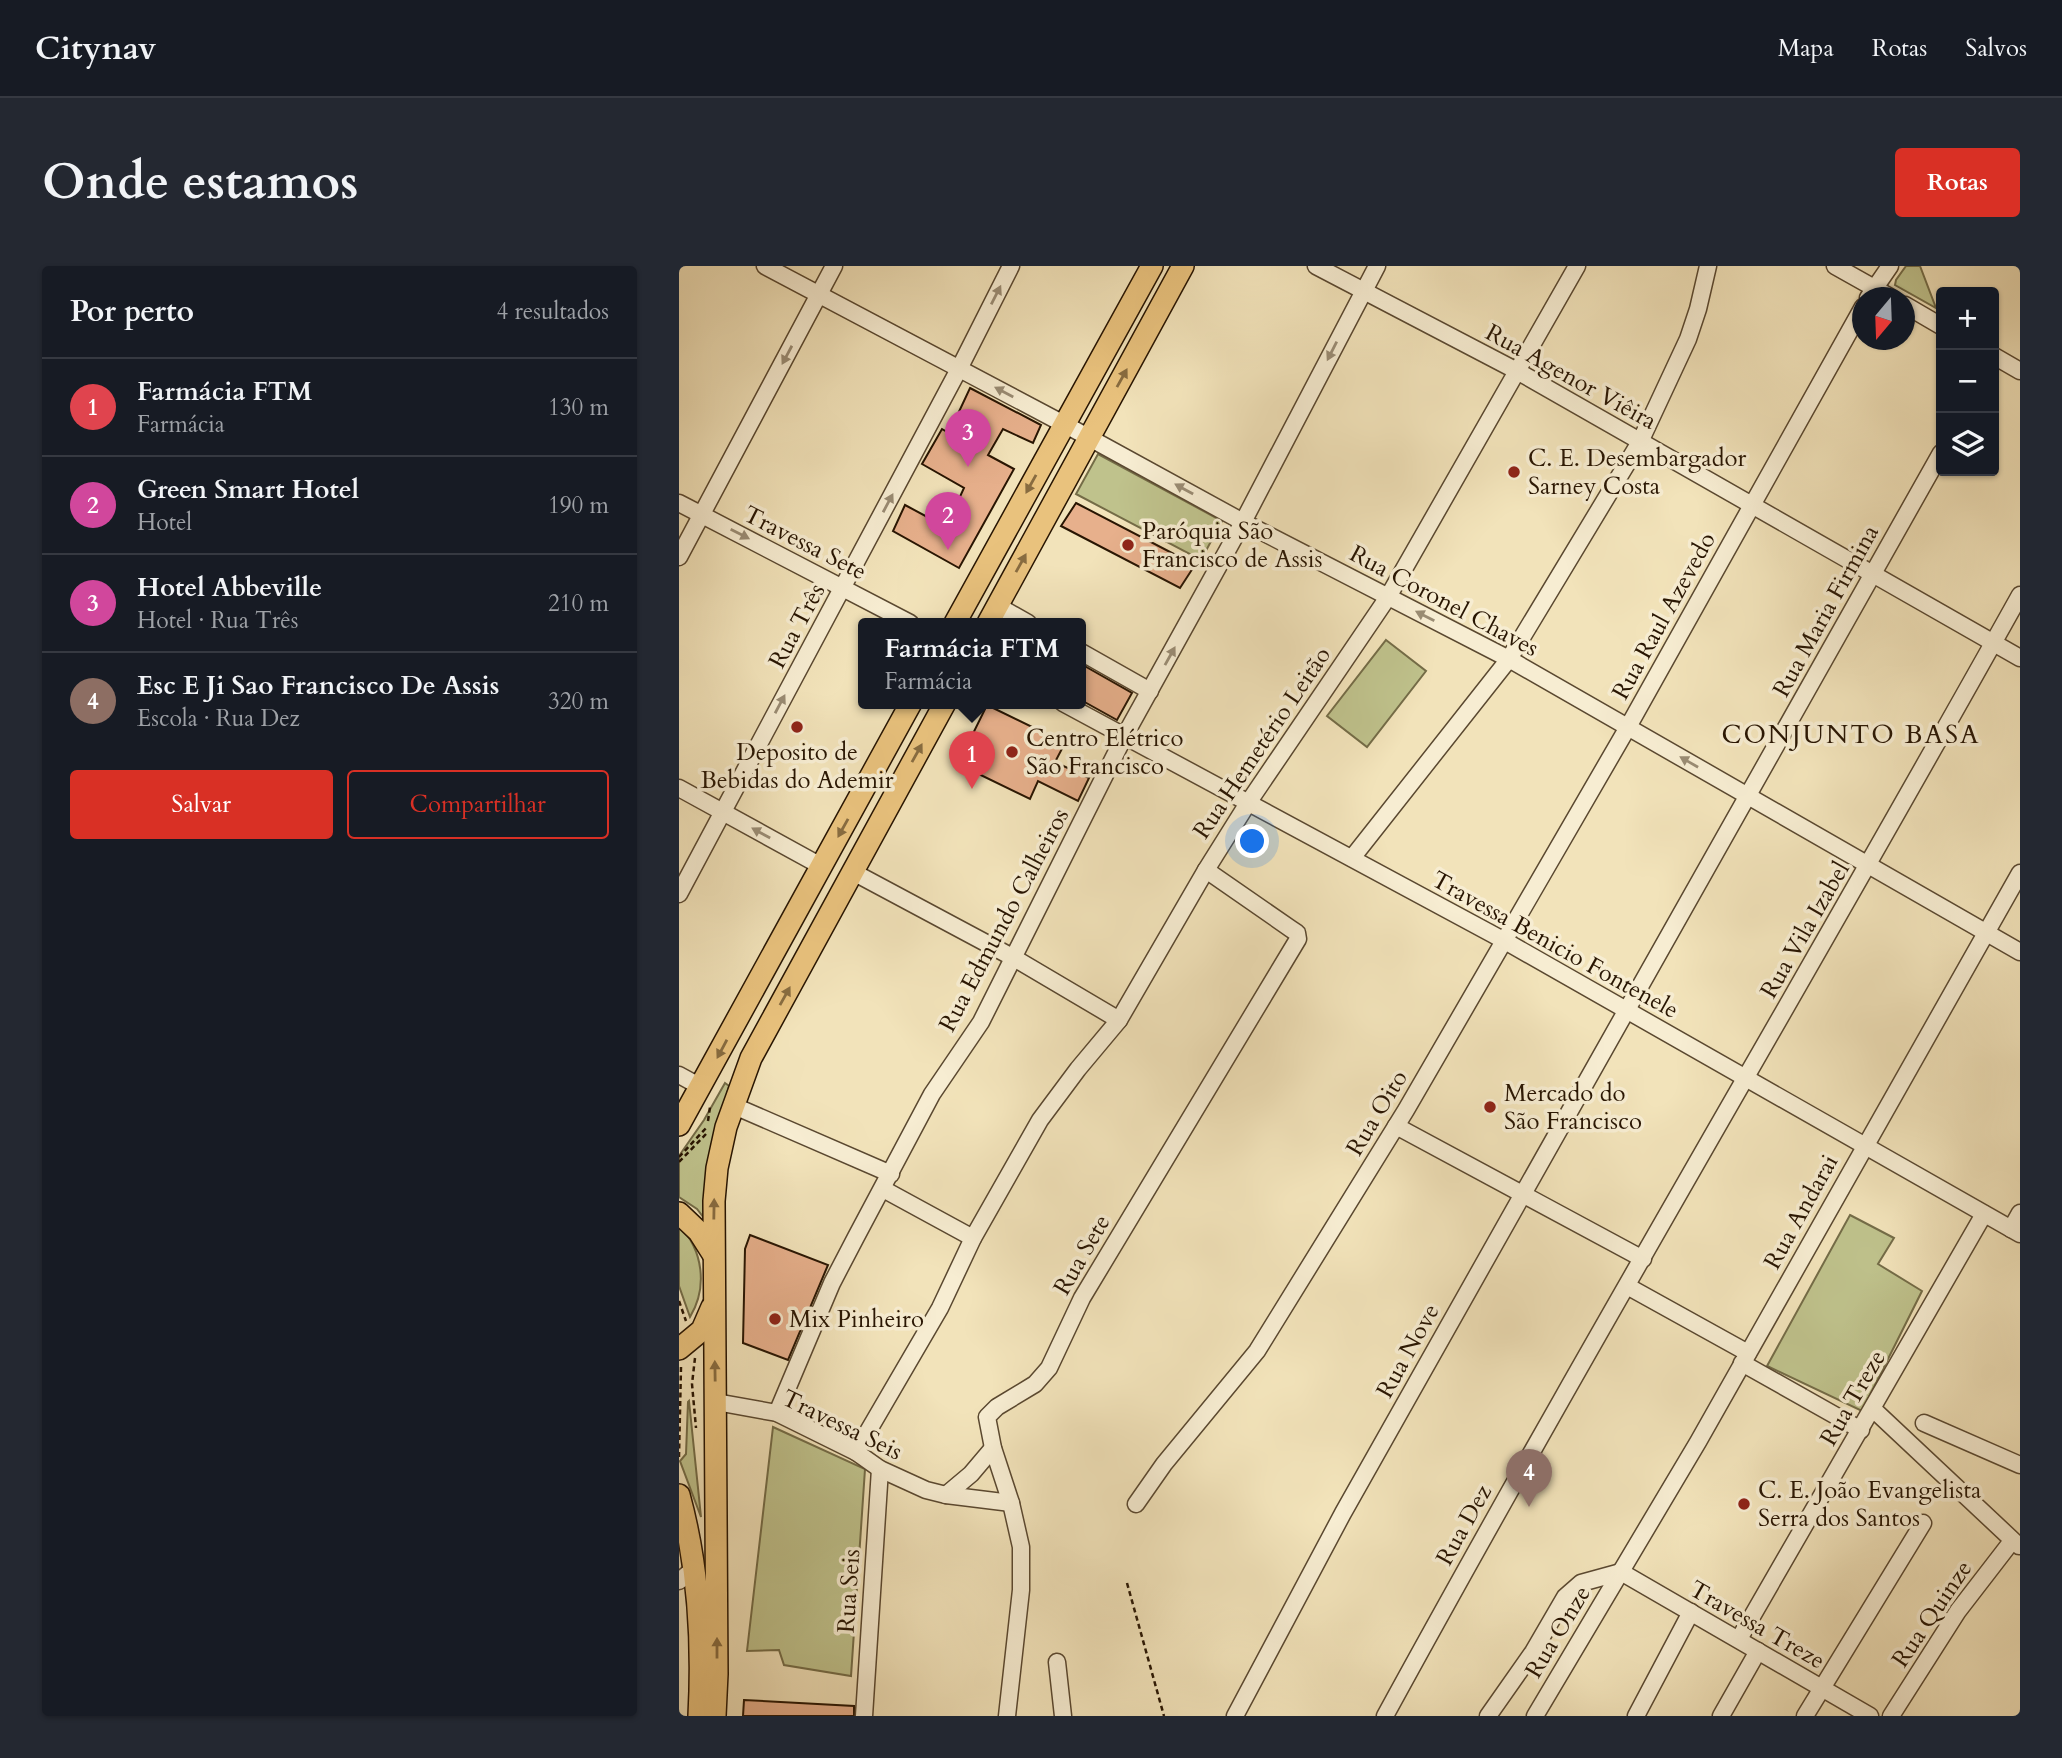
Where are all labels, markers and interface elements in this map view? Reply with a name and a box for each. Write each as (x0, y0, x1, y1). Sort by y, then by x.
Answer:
text: Citynav (35, 26, 156, 71)
text: Mapa (1778, 32, 1834, 65)
text: Rotas (1872, 32, 1927, 65)
text: Salvos (1965, 32, 2027, 65)
button: Rotas (1895, 148, 2020, 217)
text: Onde estamos (42, 149, 358, 216)
one-way arrow (991, 285, 1002, 305)
north arrow (1852, 287, 1915, 350)
map controls (1936, 287, 1999, 476)
button: + (1936, 287, 1999, 350)
text: Por perto (70, 291, 194, 332)
text: 4 resultados (496, 296, 609, 327)
street label: Rua Agenor Viêira (1479, 316, 1663, 438)
one-way arrow (1326, 341, 1337, 361)
one-way arrow (781, 345, 793, 365)
button: − (1936, 350, 1999, 413)
one-way arrow (1116, 368, 1128, 387)
text: Farmácia FTM (137, 374, 312, 409)
one-way arrow (994, 386, 1014, 398)
text: 1 (87, 392, 99, 423)
text: 130 m (548, 392, 609, 423)
text: Farmácia (137, 409, 225, 440)
pin: 3 (945, 409, 991, 467)
button: layers (1936, 413, 1999, 476)
place label: C. E. Desembargador Sarney Costa (1528, 442, 1746, 503)
marker: C. E. Desembargador Sarney Costa (1506, 464, 1522, 480)
text: Green Smart Hotel (137, 472, 359, 507)
one-way arrow (1026, 474, 1038, 494)
one-way arrow (1174, 483, 1193, 495)
text: 2 (87, 490, 99, 521)
text: 190 m (548, 490, 609, 521)
pin: 2 (925, 492, 971, 550)
one-way arrow (882, 494, 894, 513)
street label: Travessa Sete (738, 498, 872, 588)
text: Hotel (137, 507, 192, 538)
place label: Paróquia São Francisco de Assis (1142, 515, 1323, 576)
street label: Rua Maria Firmina (1765, 518, 1887, 703)
street label: Rua Raul Azevedo (1604, 526, 1724, 706)
one-way arrow (730, 529, 750, 540)
marker: Paróquia São Francisco de Assis (1120, 537, 1136, 553)
street label: Rua Coronel Chaves (1344, 537, 1544, 665)
one-way arrow (1015, 553, 1027, 573)
text: Hotel Abbeville (137, 570, 322, 605)
street label: Rua Três (761, 578, 833, 674)
text: 3 (87, 588, 99, 619)
text: 210 m (548, 588, 609, 619)
text: Hotel · Rua Três (137, 605, 298, 636)
one-way arrow (1415, 610, 1435, 622)
popup (858, 618, 1086, 709)
text: Farmácia FTM (884, 631, 1060, 666)
street label: Rua Hemetério Leitão (1185, 640, 1339, 846)
one-way arrow (1164, 646, 1176, 666)
text: Farmácia (884, 666, 972, 697)
text: Esc E Ji Sao Francisco De Assis (137, 668, 499, 703)
text: 4 (87, 686, 99, 717)
text: 320 m (548, 686, 609, 717)
one-way arrow (775, 694, 786, 714)
text: Escola · Rua Dez (137, 703, 300, 734)
district label: CONJUNTO BASA (1722, 717, 1980, 752)
marker: Deposito de Bebidas do Ademir (789, 719, 805, 735)
place label: Centro Elétrico São Francisco (1026, 722, 1183, 783)
pin: 1 (949, 731, 995, 789)
place label: Deposito de Bebidas do Ademir (700, 736, 894, 797)
one-way arrow (911, 744, 923, 763)
marker: Centro Elétrico São Francisco (1004, 744, 1020, 760)
one-way arrow (1679, 756, 1698, 768)
button: Salvar (70, 770, 333, 839)
button: Compartilhar (347, 770, 609, 839)
street label: Rua Edmundo Calheiros (931, 802, 1077, 1038)
one-way arrow (837, 818, 849, 838)
your location (1235, 824, 1269, 858)
one-way arrow (751, 828, 771, 840)
street label: Rua Vila Izabel (1752, 855, 1858, 1005)
street label: Travessa Benicio Fontenele (1426, 863, 1684, 1027)
one-way arrow (779, 986, 791, 1006)
one-way arrow (716, 1039, 728, 1059)
street label: Rua Oito (1338, 1064, 1416, 1162)
place label: Mercado do São Francisco (1504, 1077, 1642, 1138)
marker: Mercado do São Francisco (1482, 1099, 1498, 1115)
street label: Rua Andarai (1756, 1149, 1846, 1275)
one-way arrow (709, 1198, 720, 1220)
street label: Rua Sete (1046, 1209, 1118, 1301)
street label: Rua Nove (1369, 1298, 1447, 1404)
place label: Mix Pinheiro (789, 1303, 924, 1336)
marker: Mix Pinheiro (767, 1311, 783, 1327)
street label: Rua Treze (1812, 1344, 1894, 1452)
one-way arrow (709, 1360, 721, 1382)
street label: Travessa Seis (776, 1382, 908, 1468)
pin: 4 (1506, 1449, 1552, 1507)
place label: C. E. João Evangelista Serra dos Santos (1758, 1474, 1982, 1535)
street label: Rua Dez (1428, 1478, 1500, 1571)
marker: C. E. João Evangelista Serra dos Santos (1736, 1496, 1752, 1512)
street label: Rua Seis (830, 1548, 868, 1634)
street label: Rua Quinze (1884, 1554, 1980, 1674)
street label: Travessa Treze (1683, 1573, 1831, 1677)
street label: Rua Onze (1517, 1580, 1599, 1684)
one-way arrow (711, 1637, 723, 1659)

